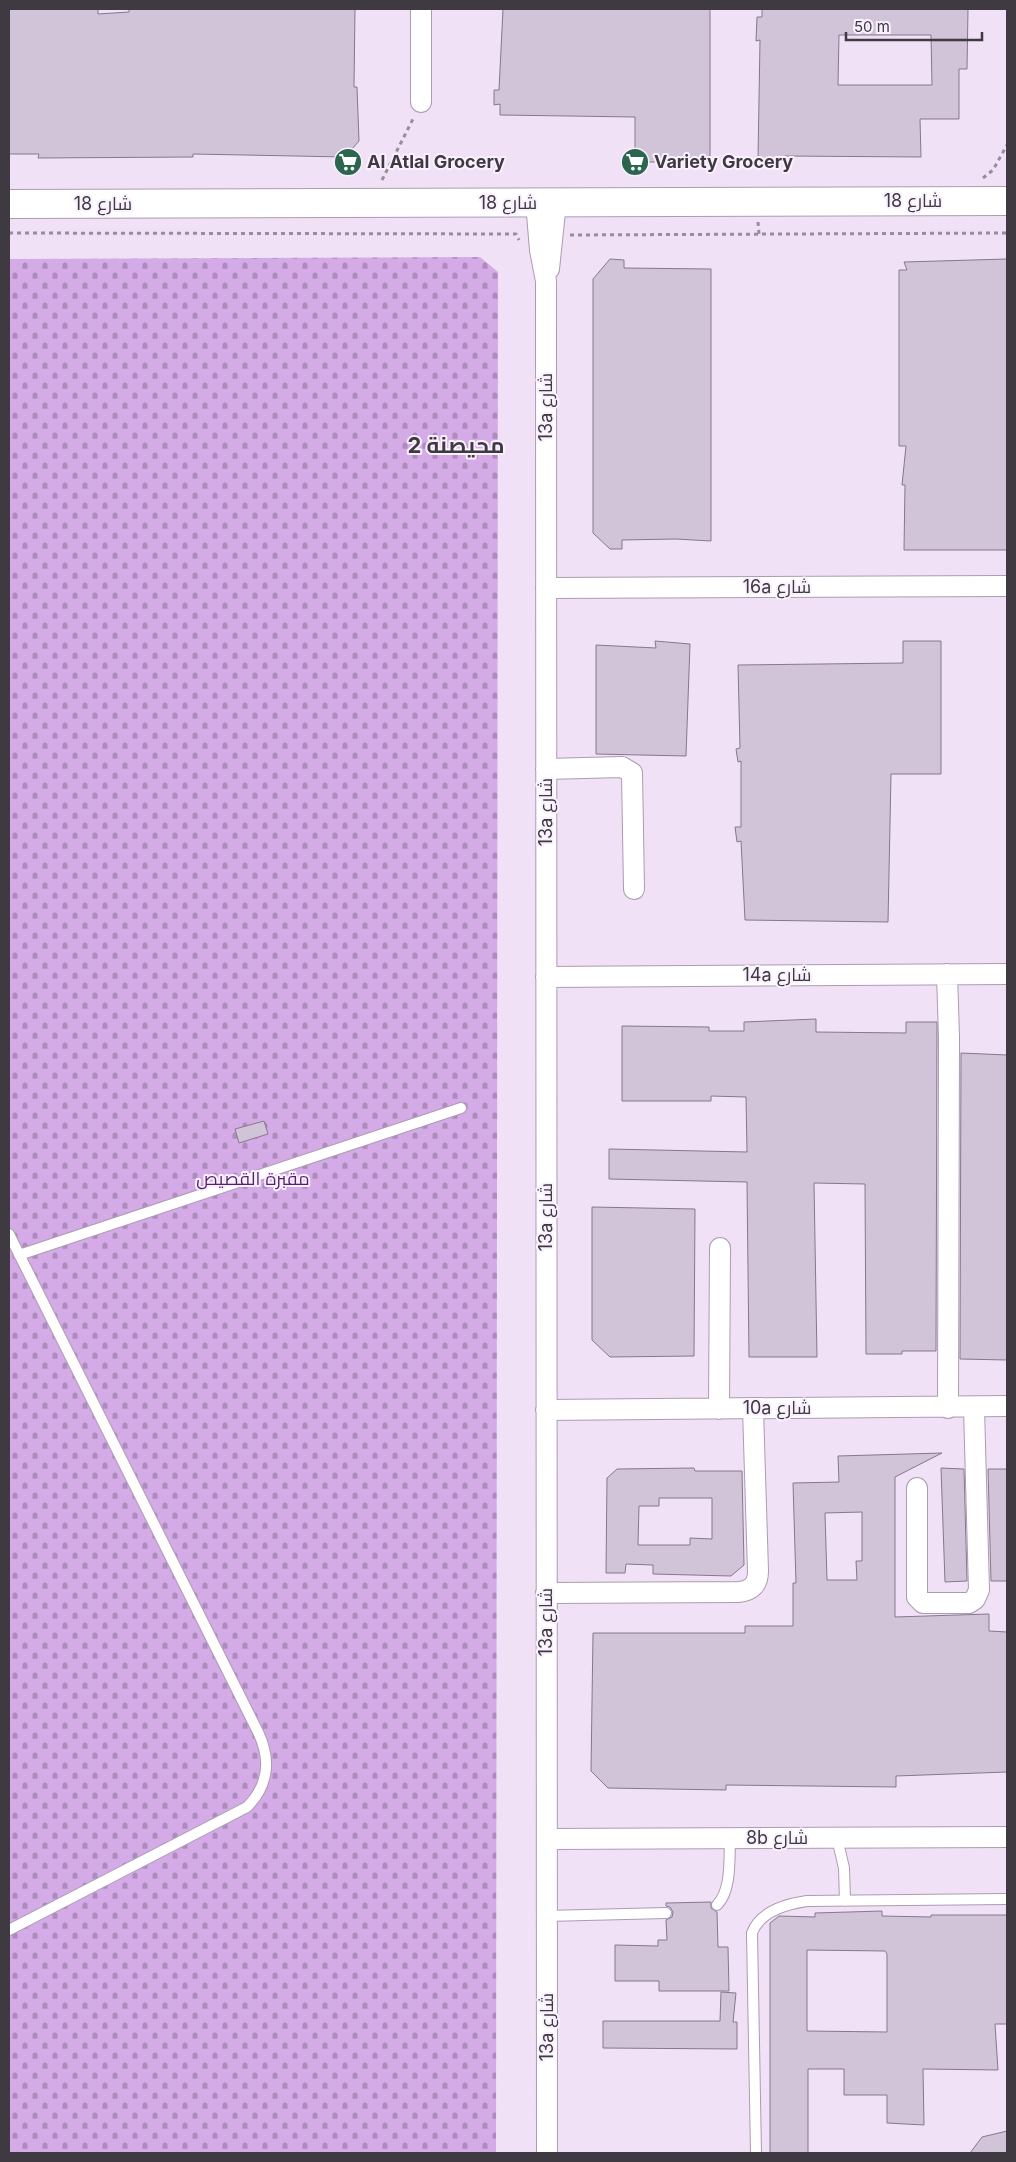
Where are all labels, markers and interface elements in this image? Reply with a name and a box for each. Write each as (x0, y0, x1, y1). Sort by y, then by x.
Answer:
scale bar (846, 10, 982, 42)
text: 50 m (854, 17, 890, 36)
supermarket icon: Al Atlal Grocery (333, 147, 363, 177)
supermarket icon: Variety Grocery (620, 147, 650, 177)
place label: Al Atlal Grocery (367, 151, 505, 172)
place label: Variety Grocery (654, 151, 793, 172)
street label: شارع 18 (884, 190, 942, 213)
street label: شارع 18 (479, 192, 537, 215)
street label: شارع 18 (74, 193, 132, 216)
street label: 13a شارع (535, 373, 558, 441)
district label: محيصنة 2 (407, 432, 505, 458)
street label: 16a شارع (743, 576, 811, 599)
street label: 13a شارع (535, 778, 558, 846)
street label: 14a شارع (743, 964, 812, 987)
park label: مقبرة القصيص (196, 1168, 310, 1190)
street label: 13a شارع (535, 1183, 558, 1251)
street label: 10a شارع (743, 1397, 811, 1420)
street label: 13a شارع (535, 1588, 558, 1656)
street label: 8b شارع (746, 1827, 808, 1850)
street label: 13a شارع (536, 1993, 559, 2061)

